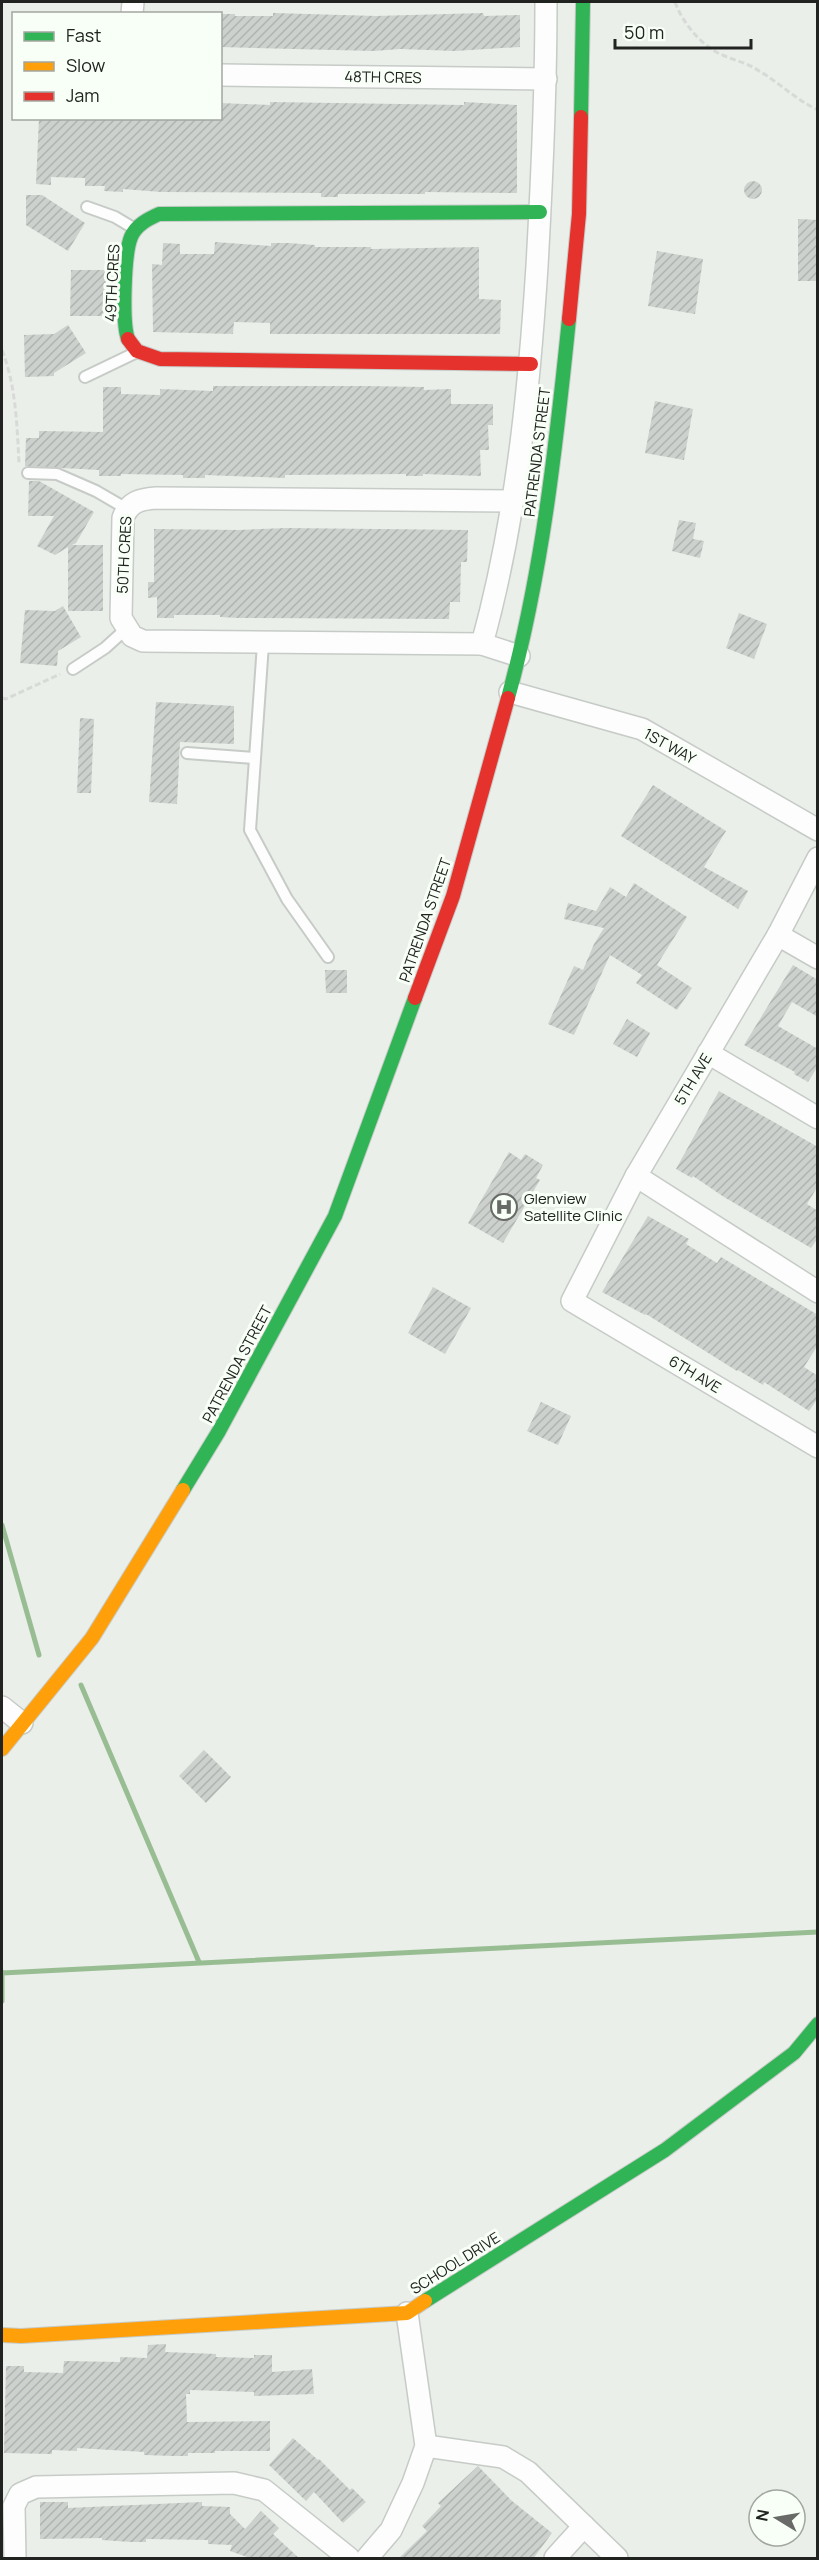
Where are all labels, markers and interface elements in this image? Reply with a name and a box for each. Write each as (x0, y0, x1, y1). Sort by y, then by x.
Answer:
legend (12, 12, 222, 120)
scale bar (615, 12, 752, 50)
text: 50 m (624, 20, 664, 44)
text: Fast (66, 23, 101, 47)
text: Slow (66, 53, 106, 77)
street label: 48TH CRES (344, 66, 422, 88)
text: Jam (66, 83, 100, 107)
street label: 49TH CRES (99, 244, 125, 322)
street label: PATRENDA STREET (519, 386, 555, 518)
street label: 50TH CRES (111, 516, 137, 594)
street label: 1ST WAY (640, 723, 700, 769)
street label: PATRENDA STREET (394, 855, 456, 985)
street label: 5TH AVE (669, 1049, 717, 1109)
place label: Glenview Satellite Clinic (524, 1188, 623, 1226)
hospital icon: Glenview Satellite Clinic (489, 1192, 519, 1222)
street label: PATRENDA STREET (197, 1302, 277, 1426)
street label: 6TH AVE (665, 1350, 725, 1398)
street label: SCHOOL DRIVE (406, 2227, 504, 2299)
north arrow (747, 2488, 807, 2548)
text: N (750, 2507, 774, 2523)

